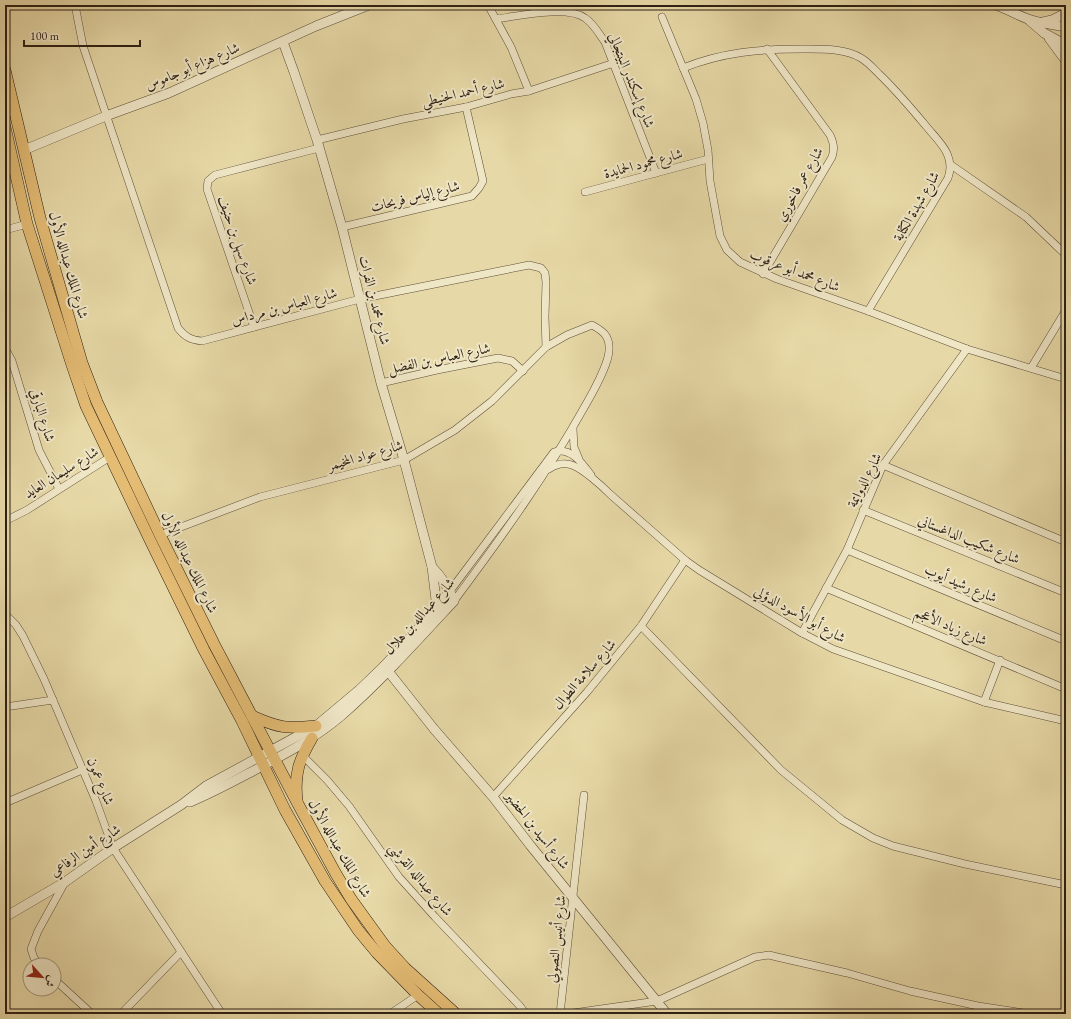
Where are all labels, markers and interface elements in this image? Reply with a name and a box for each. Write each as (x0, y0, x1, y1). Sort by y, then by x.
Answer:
scale bar (24, 22, 140, 48)
text: 100 m (30, 28, 60, 44)
street label: شارع إسكندر البيتجالي (602, 30, 659, 131)
street label: شارع هزاع أبو جاموس (142, 37, 243, 97)
street label: شارع أحمد الحنيطي (420, 73, 507, 114)
street label: شارع محمود الحمايدة (602, 144, 685, 185)
street label: شارع عمر فاخوري (771, 144, 829, 226)
street label: شارع شهدة الكتابة (889, 168, 946, 246)
street label: شارع إلياس فريحات (369, 176, 462, 219)
street label: شارع سهل بن حنيف (211, 193, 262, 288)
street label: شارع الملك عبدالله الأول (42, 209, 94, 322)
street label: شارع محمد أبو عرقوب (746, 244, 843, 298)
street label: شارع محمد بن الفرات (352, 253, 395, 347)
street label: شارع العباس بن مرداس (229, 283, 340, 332)
street label: شارع العباس بن الفضل (386, 338, 492, 381)
street label: شارع البارقي (24, 386, 60, 445)
street label: شارع عواد المخيمر (323, 436, 406, 478)
street label: شارع سليمان العايد (20, 442, 103, 505)
street label: شارع الدوايمة (843, 450, 888, 512)
street label: شارع الملك عبدالله الأول (155, 508, 223, 617)
street label: شارع شكيب الداغستاني (914, 510, 1023, 570)
street label: شارع رشيد أيوب (921, 559, 1000, 609)
street label: شارع عبدالله بن هلال (380, 574, 461, 660)
street label: شارع أبو الأسود الدؤلي (750, 581, 850, 649)
street label: شارع زياد الأعجم (910, 602, 990, 654)
street label: شارع سلامة الطوال (548, 635, 622, 715)
street label: شارع عمون (81, 755, 119, 809)
street label: شارع أسيد بن الحضير (498, 785, 575, 874)
street label: شارع الملك عبدالله الأول (302, 795, 376, 902)
street label: شارع أمين الرفاعي (46, 819, 126, 883)
street label: شارع عبدالله القرشي (381, 839, 457, 923)
street label: شارع أنيس النصولي (541, 894, 573, 984)
north arrow (22, 957, 62, 997)
text: ش (42, 973, 60, 990)

